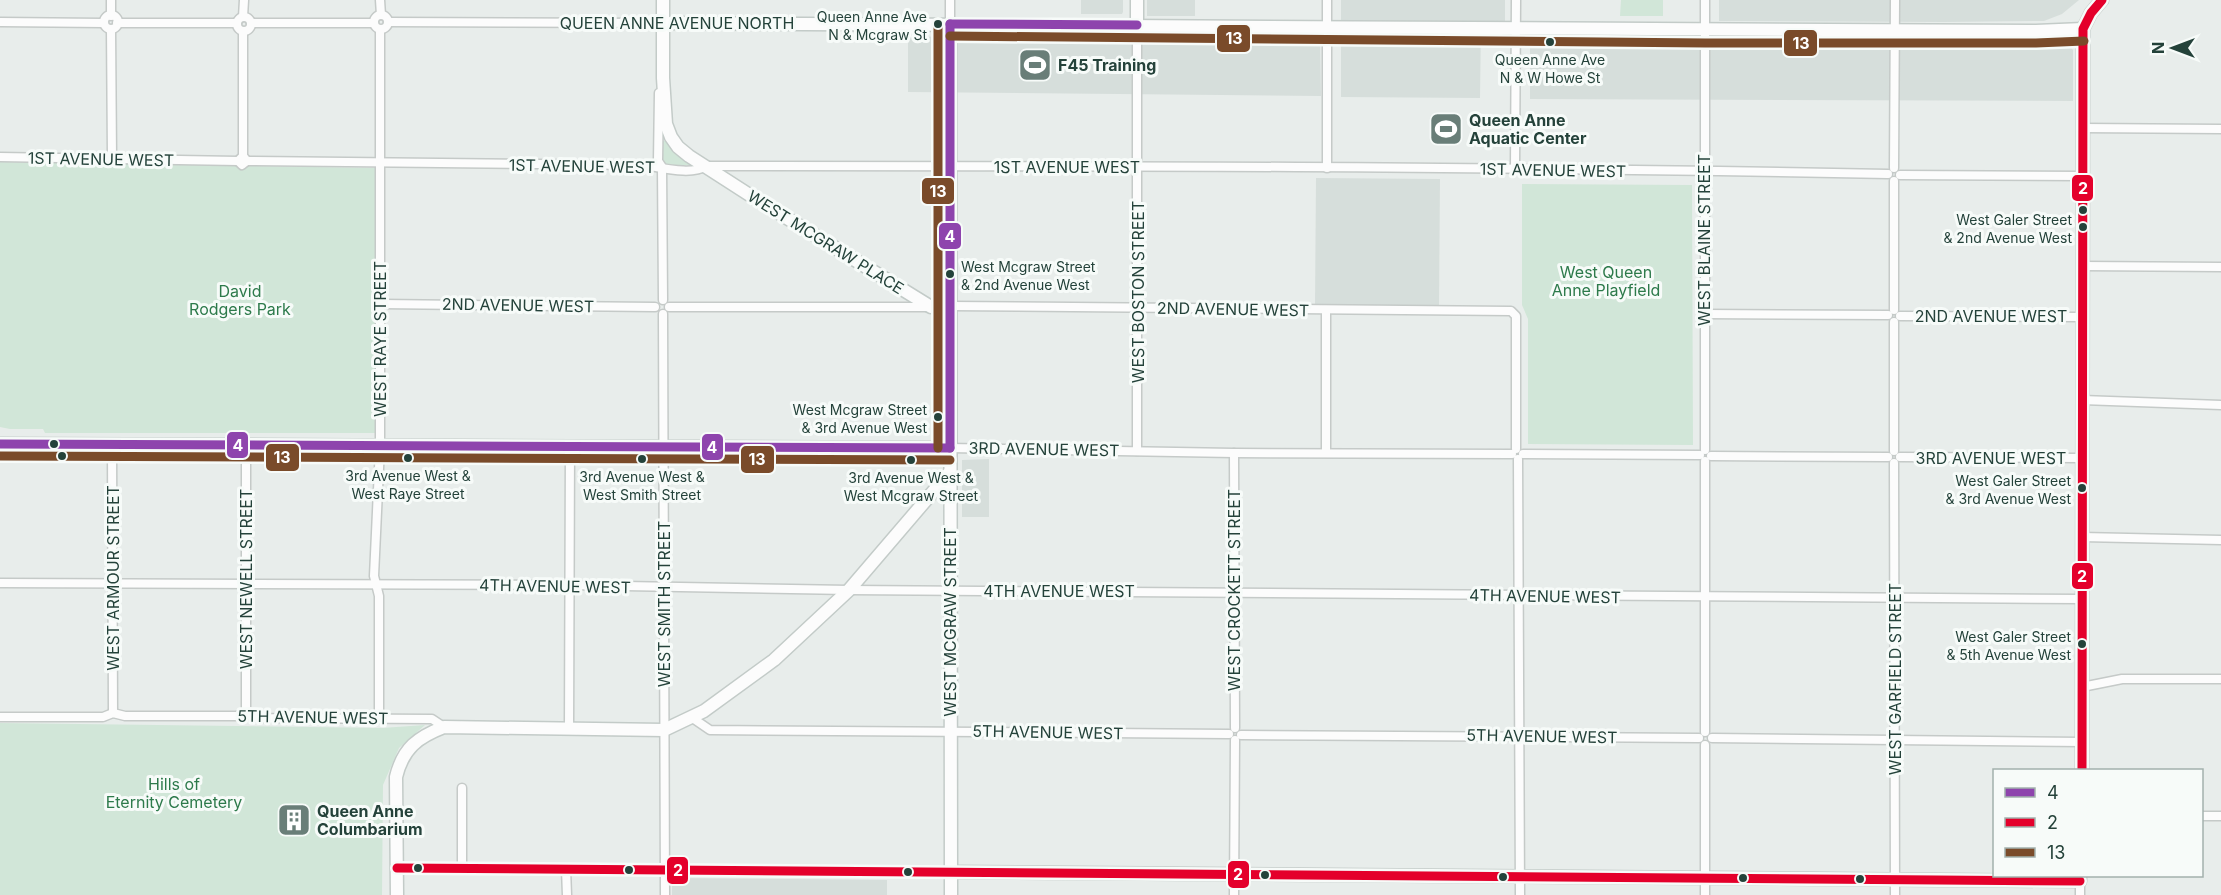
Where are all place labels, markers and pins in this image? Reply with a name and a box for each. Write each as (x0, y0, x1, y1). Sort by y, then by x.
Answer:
place label: Queen Anne Ave N & Mcgraw St (817, 8, 927, 43)
marker: Queen Anne Ave N & Mcgraw St (932, 18, 944, 30)
marker: Queen Anne Ave N & W Howe St (1544, 36, 1556, 48)
sports icon: F45 Training (1017, 47, 1053, 83)
place label: Queen Anne Ave N & W Howe St (1495, 51, 1605, 86)
place label: F45 Training (1058, 55, 1156, 75)
place label: Queen Anne Aquatic Center (1469, 110, 1587, 148)
sports icon: Queen Anne Aquatic Center (1428, 111, 1464, 147)
unlabelled marker (2077, 204, 2089, 216)
place label: West Galer Street & 2nd Avenue West (1943, 211, 2072, 246)
marker: West Galer Street & 2nd Avenue West (2077, 221, 2089, 233)
place label: West Mcgraw Street & 2nd Avenue West (961, 258, 1096, 293)
marker: West Mcgraw Street & 2nd Avenue West (944, 268, 956, 280)
place label: West Mcgraw Street & 3rd Avenue West (793, 401, 927, 436)
marker: West Mcgraw Street & 3rd Avenue West (932, 411, 944, 423)
unlabelled marker (48, 438, 60, 450)
unlabelled marker (56, 450, 68, 462)
marker: 3rd Avenue West & West Raye Street (402, 452, 414, 464)
marker: 3rd Avenue West & West Smith Street (636, 453, 648, 465)
marker: 3rd Avenue West & West Mcgraw Street (905, 454, 917, 466)
place label: 3rd Avenue West & West Raye Street (345, 467, 471, 502)
place label: 3rd Avenue West & West Smith Street (579, 468, 705, 503)
place label: 3rd Avenue West & West Mcgraw Street (844, 469, 979, 504)
place label: West Galer Street & 3rd Avenue West (1946, 472, 2071, 507)
marker: West Galer Street & 3rd Avenue West (2076, 482, 2088, 494)
place label: West Galer Street & 5th Avenue West (1946, 628, 2071, 663)
marker: West Galer Street & 5th Avenue West (2076, 638, 2088, 650)
place label: Queen Anne Columbarium (317, 801, 423, 839)
building icon: Queen Anne Columbarium (276, 802, 312, 838)
unlabelled marker (412, 862, 424, 874)
unlabelled marker (623, 864, 635, 876)
unlabelled marker (902, 866, 914, 878)
unlabelled marker (1259, 869, 1271, 881)
unlabelled marker (1497, 871, 1509, 883)
unlabelled marker (1737, 872, 1749, 884)
unlabelled marker (1854, 873, 1866, 885)

